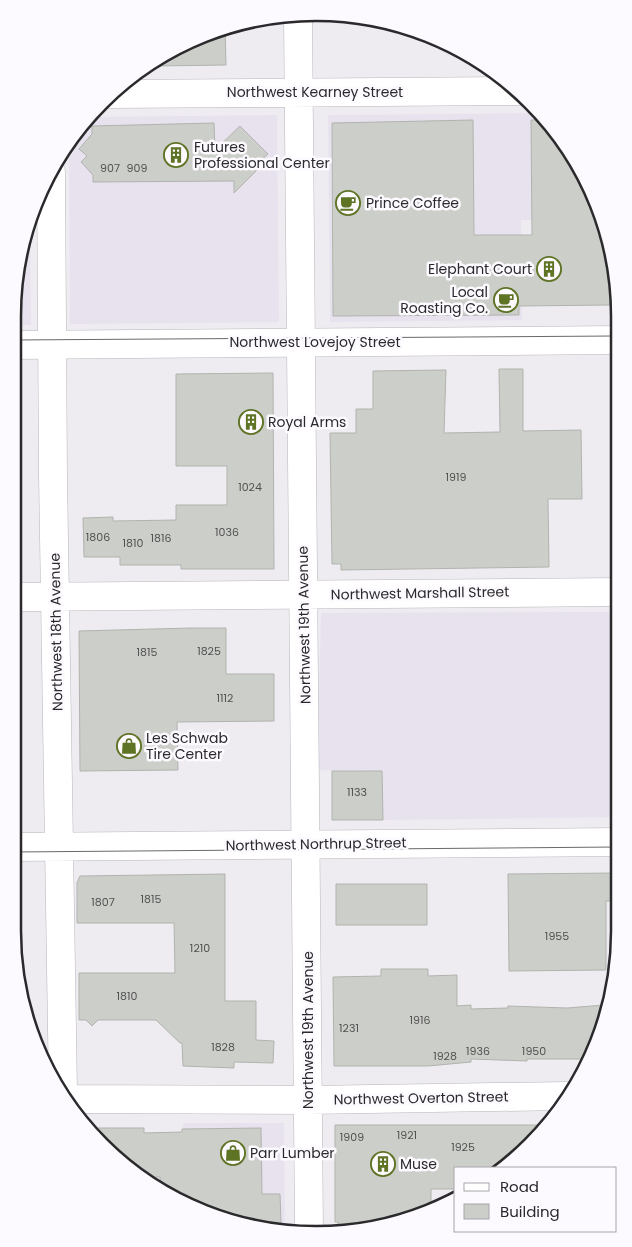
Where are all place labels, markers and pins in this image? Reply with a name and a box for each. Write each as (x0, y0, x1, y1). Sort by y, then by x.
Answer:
place label: Futures Professional Center (194, 137, 330, 173)
building icon: Futures Professional Center (163, 142, 189, 168)
cafe icon: Prince Coffee (335, 190, 361, 216)
place label: Prince Coffee (366, 193, 459, 213)
building icon: Elephant Court (536, 256, 562, 282)
place label: Elephant Court (428, 259, 532, 279)
place label: Local Roasting Co. (400, 282, 488, 318)
cafe icon: Local Roasting Co. (493, 287, 519, 313)
building icon: Royal Arms (238, 409, 264, 435)
place label: Royal Arms (268, 412, 346, 432)
place label: Les Schwab Tire Center (146, 728, 228, 764)
shop icon: Les Schwab Tire Center (116, 733, 142, 759)
shop icon: Parr Lumber (220, 1140, 246, 1166)
place label: Parr Lumber (250, 1143, 335, 1163)
building icon: Muse (370, 1151, 396, 1177)
place label: Muse (400, 1154, 437, 1174)

